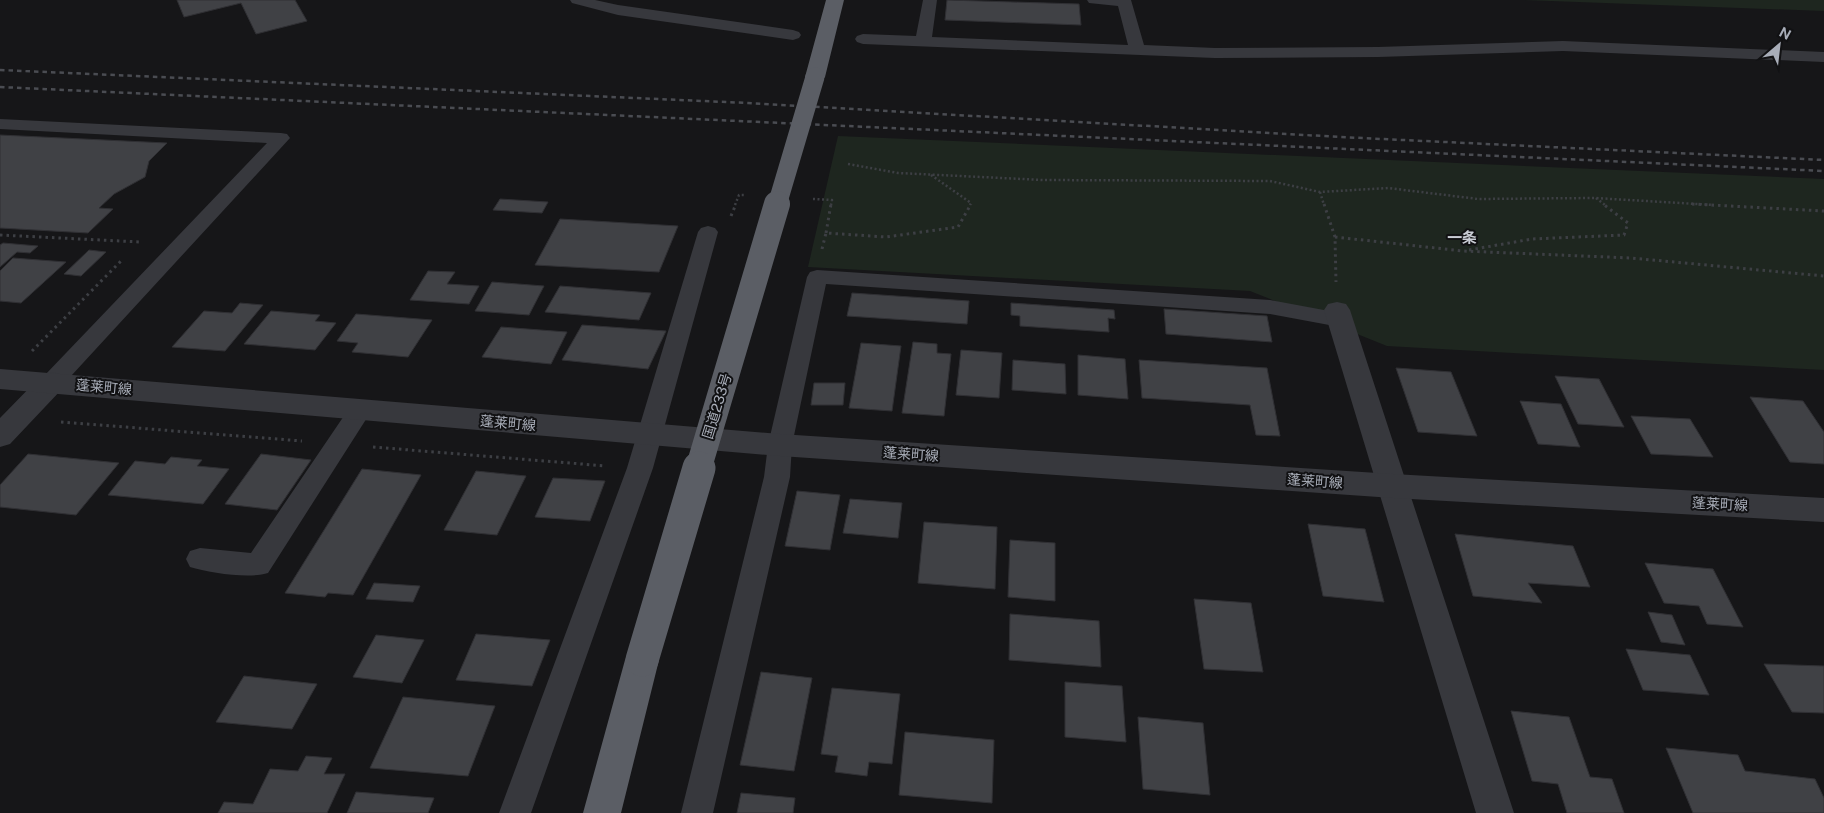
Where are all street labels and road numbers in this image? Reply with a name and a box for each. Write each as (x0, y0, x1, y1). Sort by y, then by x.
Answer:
street label: 国道233号 (699, 371, 735, 441)
street label: 蓬莱町線 (75, 377, 133, 397)
street label: 蓬莱町線 (479, 413, 537, 433)
street label: 蓬莱町線 (883, 444, 939, 464)
street label: 蓬莱町線 (1287, 471, 1343, 491)
street label: 蓬莱町線 (1692, 495, 1748, 513)

